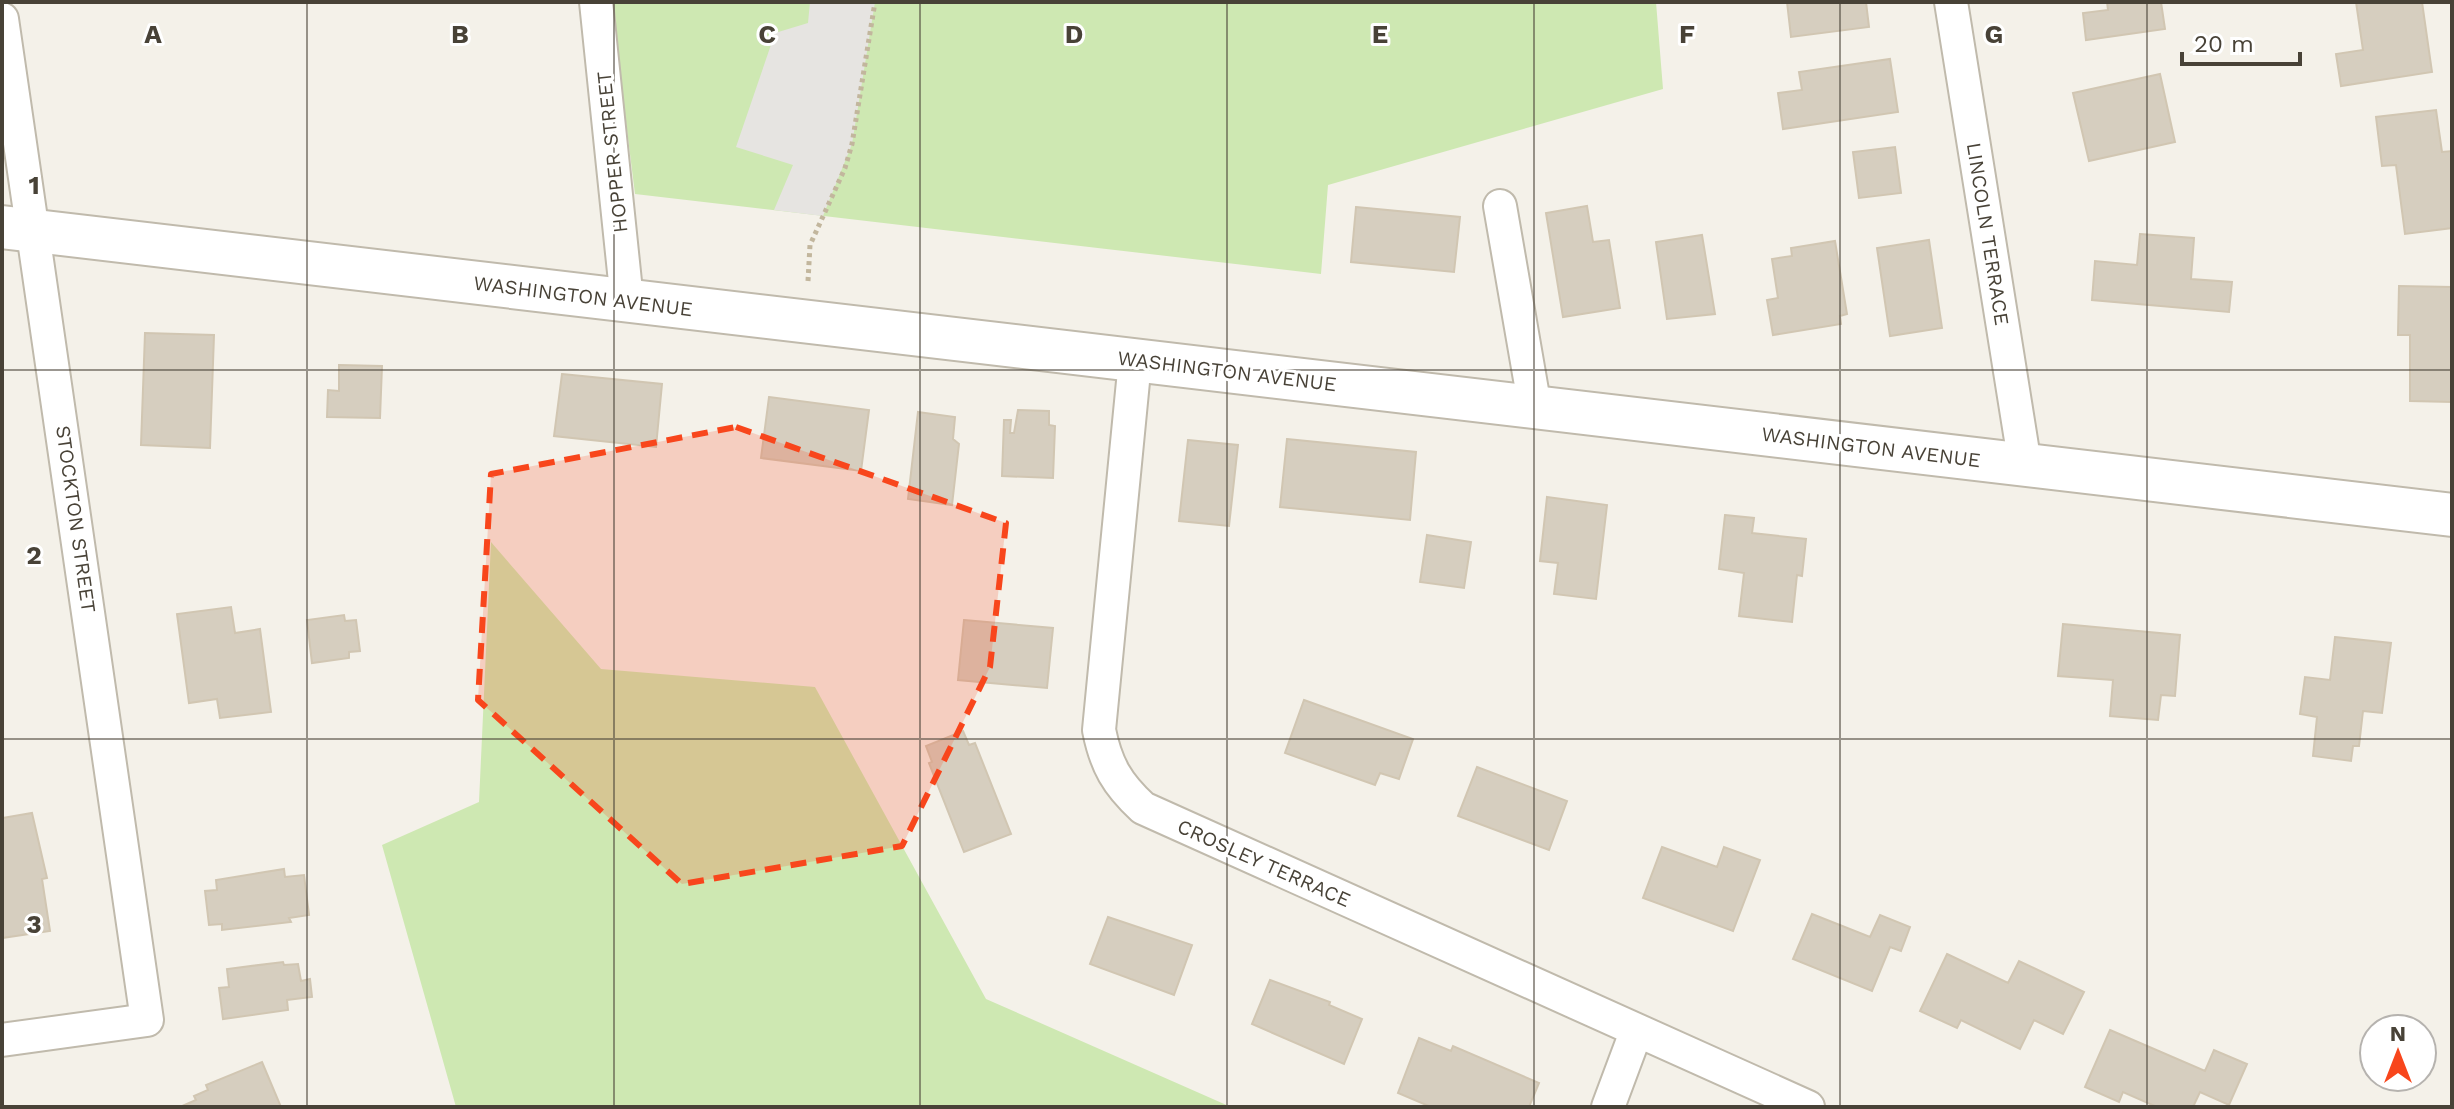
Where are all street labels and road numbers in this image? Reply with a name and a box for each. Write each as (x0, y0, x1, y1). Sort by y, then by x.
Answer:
street label: HOPPER STREET (592, 70, 632, 234)
street label: LINCOLN TERRACE (1962, 141, 2014, 327)
street label: WASHINGTON AVENUE (472, 271, 694, 321)
street label: WASHINGTON AVENUE (1116, 346, 1338, 396)
street label: WASHINGTON AVENUE (1760, 422, 1982, 472)
street label: STOCKTON STREET (51, 424, 101, 614)
street label: CROSLEY TERRACE (1174, 814, 1354, 912)

